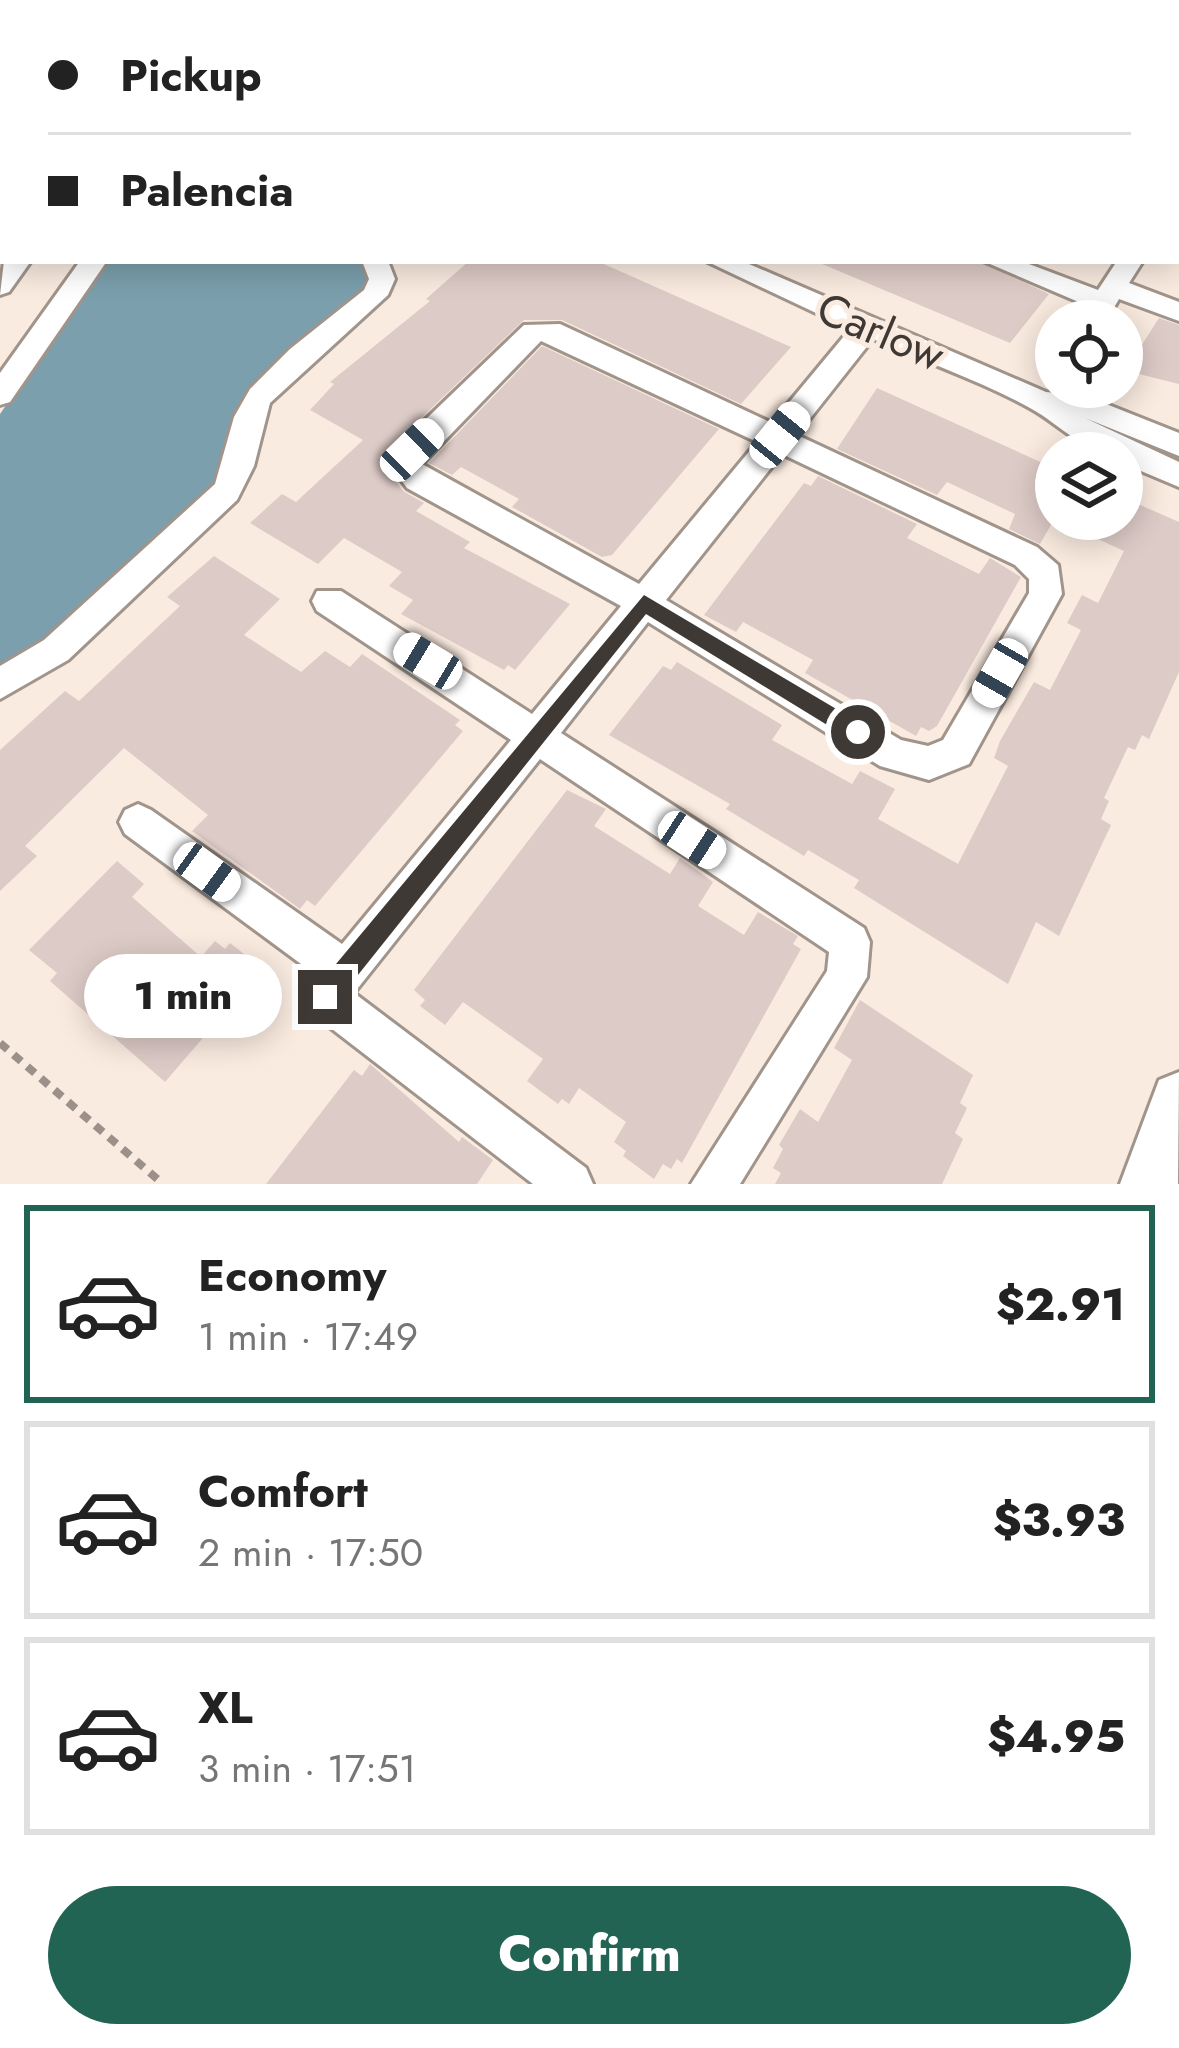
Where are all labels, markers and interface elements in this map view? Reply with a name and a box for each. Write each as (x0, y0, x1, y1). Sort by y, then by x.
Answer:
text: Pickup (120, 43, 262, 108)
text: Palencia (120, 158, 294, 223)
street label: Carlow (807, 276, 955, 387)
map controls (1035, 300, 1143, 540)
button: locate (1035, 300, 1143, 408)
car (743, 396, 817, 474)
car (374, 412, 450, 488)
button: layers (1035, 432, 1143, 540)
car (388, 627, 468, 695)
car (966, 633, 1034, 713)
route start (831, 705, 885, 759)
car (652, 805, 732, 875)
car (167, 836, 247, 908)
callout: 1 min (85, 955, 283, 1039)
text: 1 min (134, 967, 232, 1024)
route end (298, 970, 352, 1024)
text: Economy (198, 1243, 386, 1308)
icon: car (54, 1250, 162, 1358)
text: $2.91 (996, 1272, 1125, 1337)
text: 1 min · 17:49 (198, 1308, 418, 1365)
text: Comfort (198, 1459, 368, 1524)
icon: car (54, 1466, 162, 1574)
text: $3.93 (993, 1488, 1125, 1553)
text: 2 min · 17:50 (198, 1524, 423, 1581)
text: XL (198, 1675, 253, 1740)
icon: car (54, 1682, 162, 1790)
text: $4.95 (987, 1704, 1125, 1769)
text: 3 min · 17:51 (198, 1740, 416, 1797)
button: Confirm (48, 1886, 1131, 2024)

